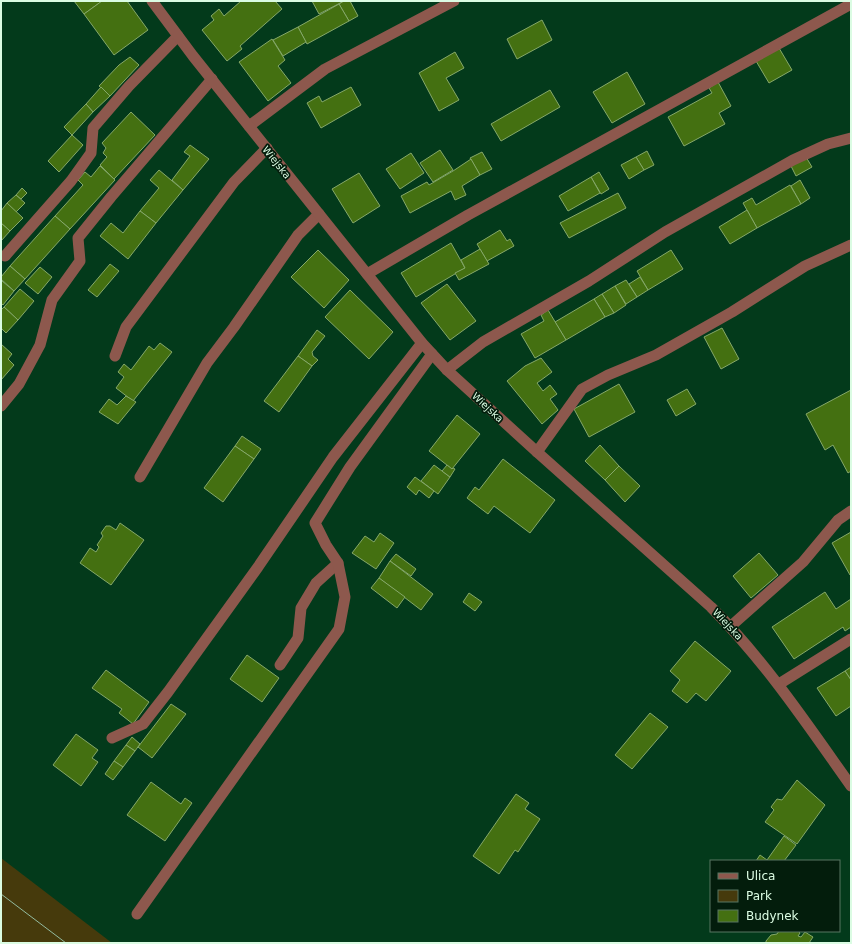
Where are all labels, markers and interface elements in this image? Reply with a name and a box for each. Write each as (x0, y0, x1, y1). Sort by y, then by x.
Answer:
street label: Wiejska (260, 144, 293, 181)
street label: Wiejska (470, 390, 505, 424)
street label: Wiejska (711, 607, 745, 642)
legend (710, 860, 840, 932)
text: Ulica (746, 869, 775, 883)
text: Park (746, 889, 772, 903)
text: Budynek (746, 909, 799, 923)

